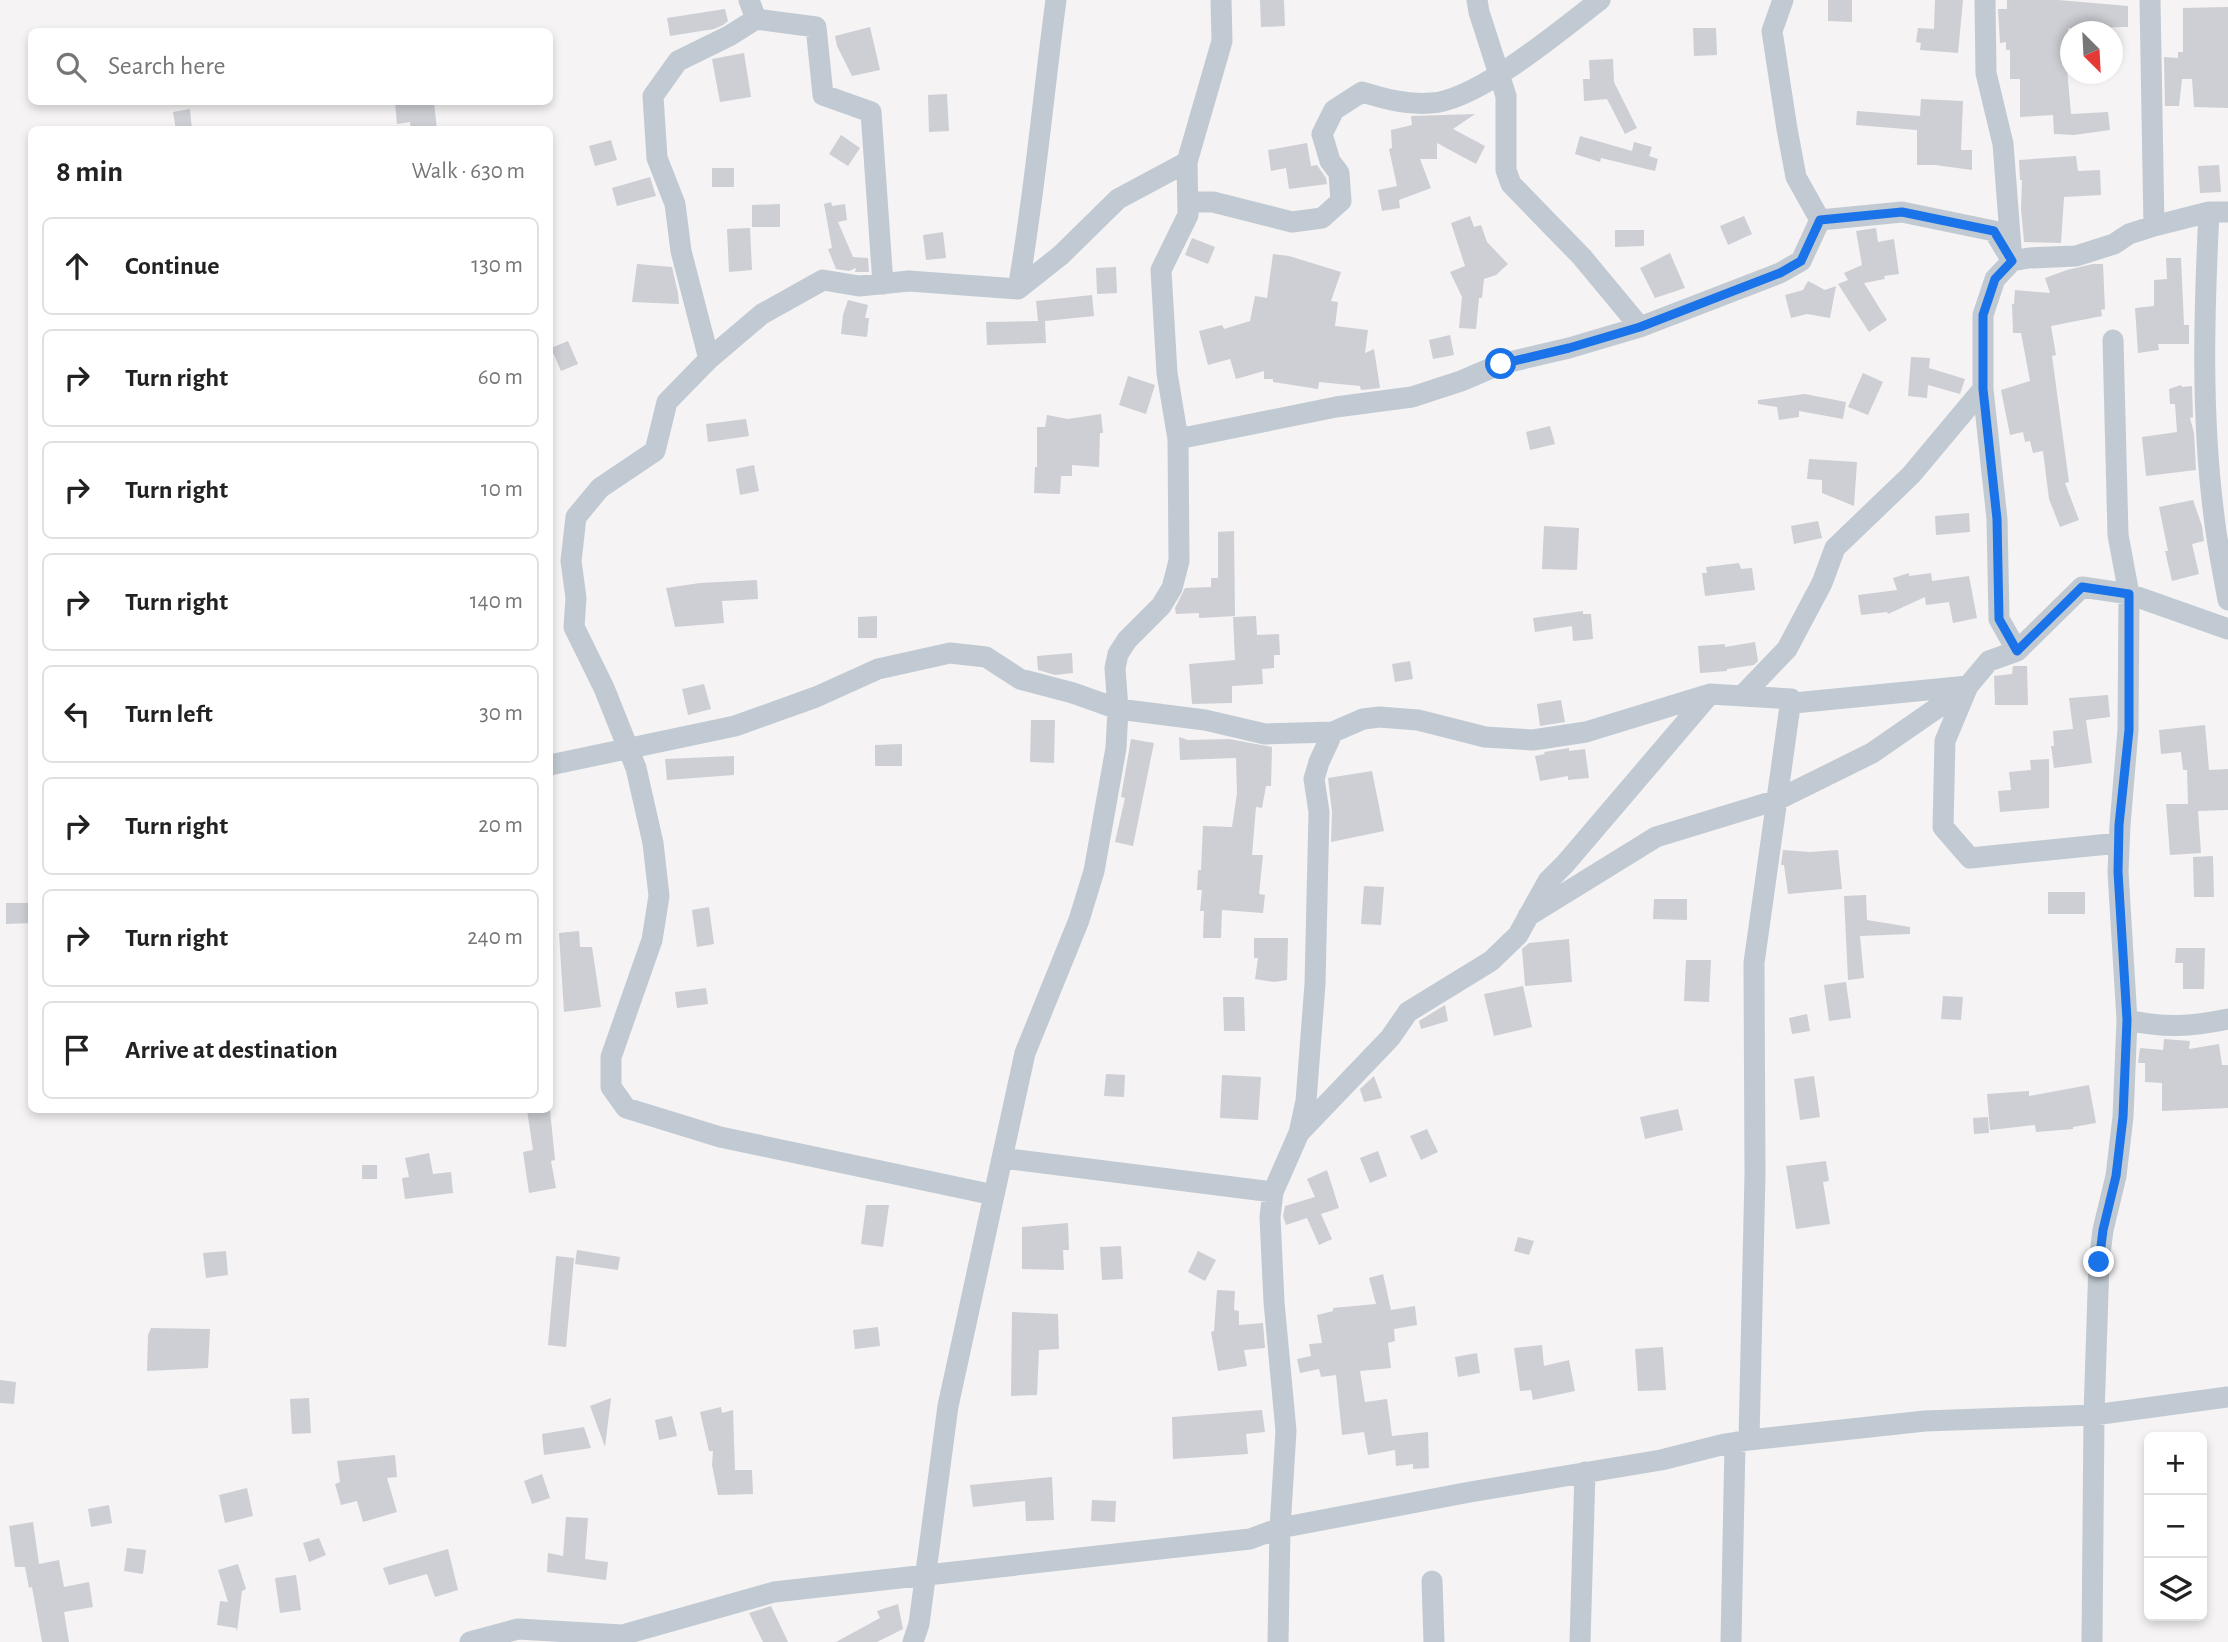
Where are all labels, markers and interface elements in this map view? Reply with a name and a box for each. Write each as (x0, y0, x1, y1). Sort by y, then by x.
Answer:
north arrow (2060, 21, 2123, 84)
search box (28, 28, 553, 105)
icon: search (52, 48, 90, 86)
text: Search here (108, 53, 226, 79)
text: 8 min (56, 157, 123, 187)
text: Walk · 630 m (411, 160, 525, 183)
icon: ahead (58, 247, 96, 285)
text: Continue (125, 253, 220, 279)
text: 130 m (471, 254, 523, 277)
route start (1485, 348, 1516, 379)
icon: right (58, 359, 96, 397)
text: Turn right (125, 365, 228, 391)
text: 60 m (478, 366, 523, 389)
icon: right (58, 471, 96, 509)
text: Turn right (125, 477, 228, 503)
text: 10 m (481, 478, 523, 501)
icon: right (58, 583, 96, 621)
text: Turn right (125, 589, 228, 615)
text: 140 m (470, 590, 523, 613)
icon: left (58, 695, 96, 733)
text: Turn left (125, 701, 213, 727)
text: 30 m (479, 702, 523, 725)
icon: right (58, 807, 96, 845)
text: Turn right (125, 813, 228, 839)
text: 20 m (478, 814, 523, 837)
icon: right (58, 919, 96, 957)
text: Turn right (125, 925, 228, 951)
text: 240 m (467, 926, 523, 949)
icon: arrive (58, 1031, 96, 1069)
text: Arrive at destination (125, 1037, 338, 1063)
route end (2083, 1246, 2114, 1277)
map controls (2144, 1432, 2207, 1621)
button: + (2144, 1432, 2207, 1495)
button: − (2144, 1495, 2207, 1558)
button: layers (2144, 1558, 2207, 1621)

